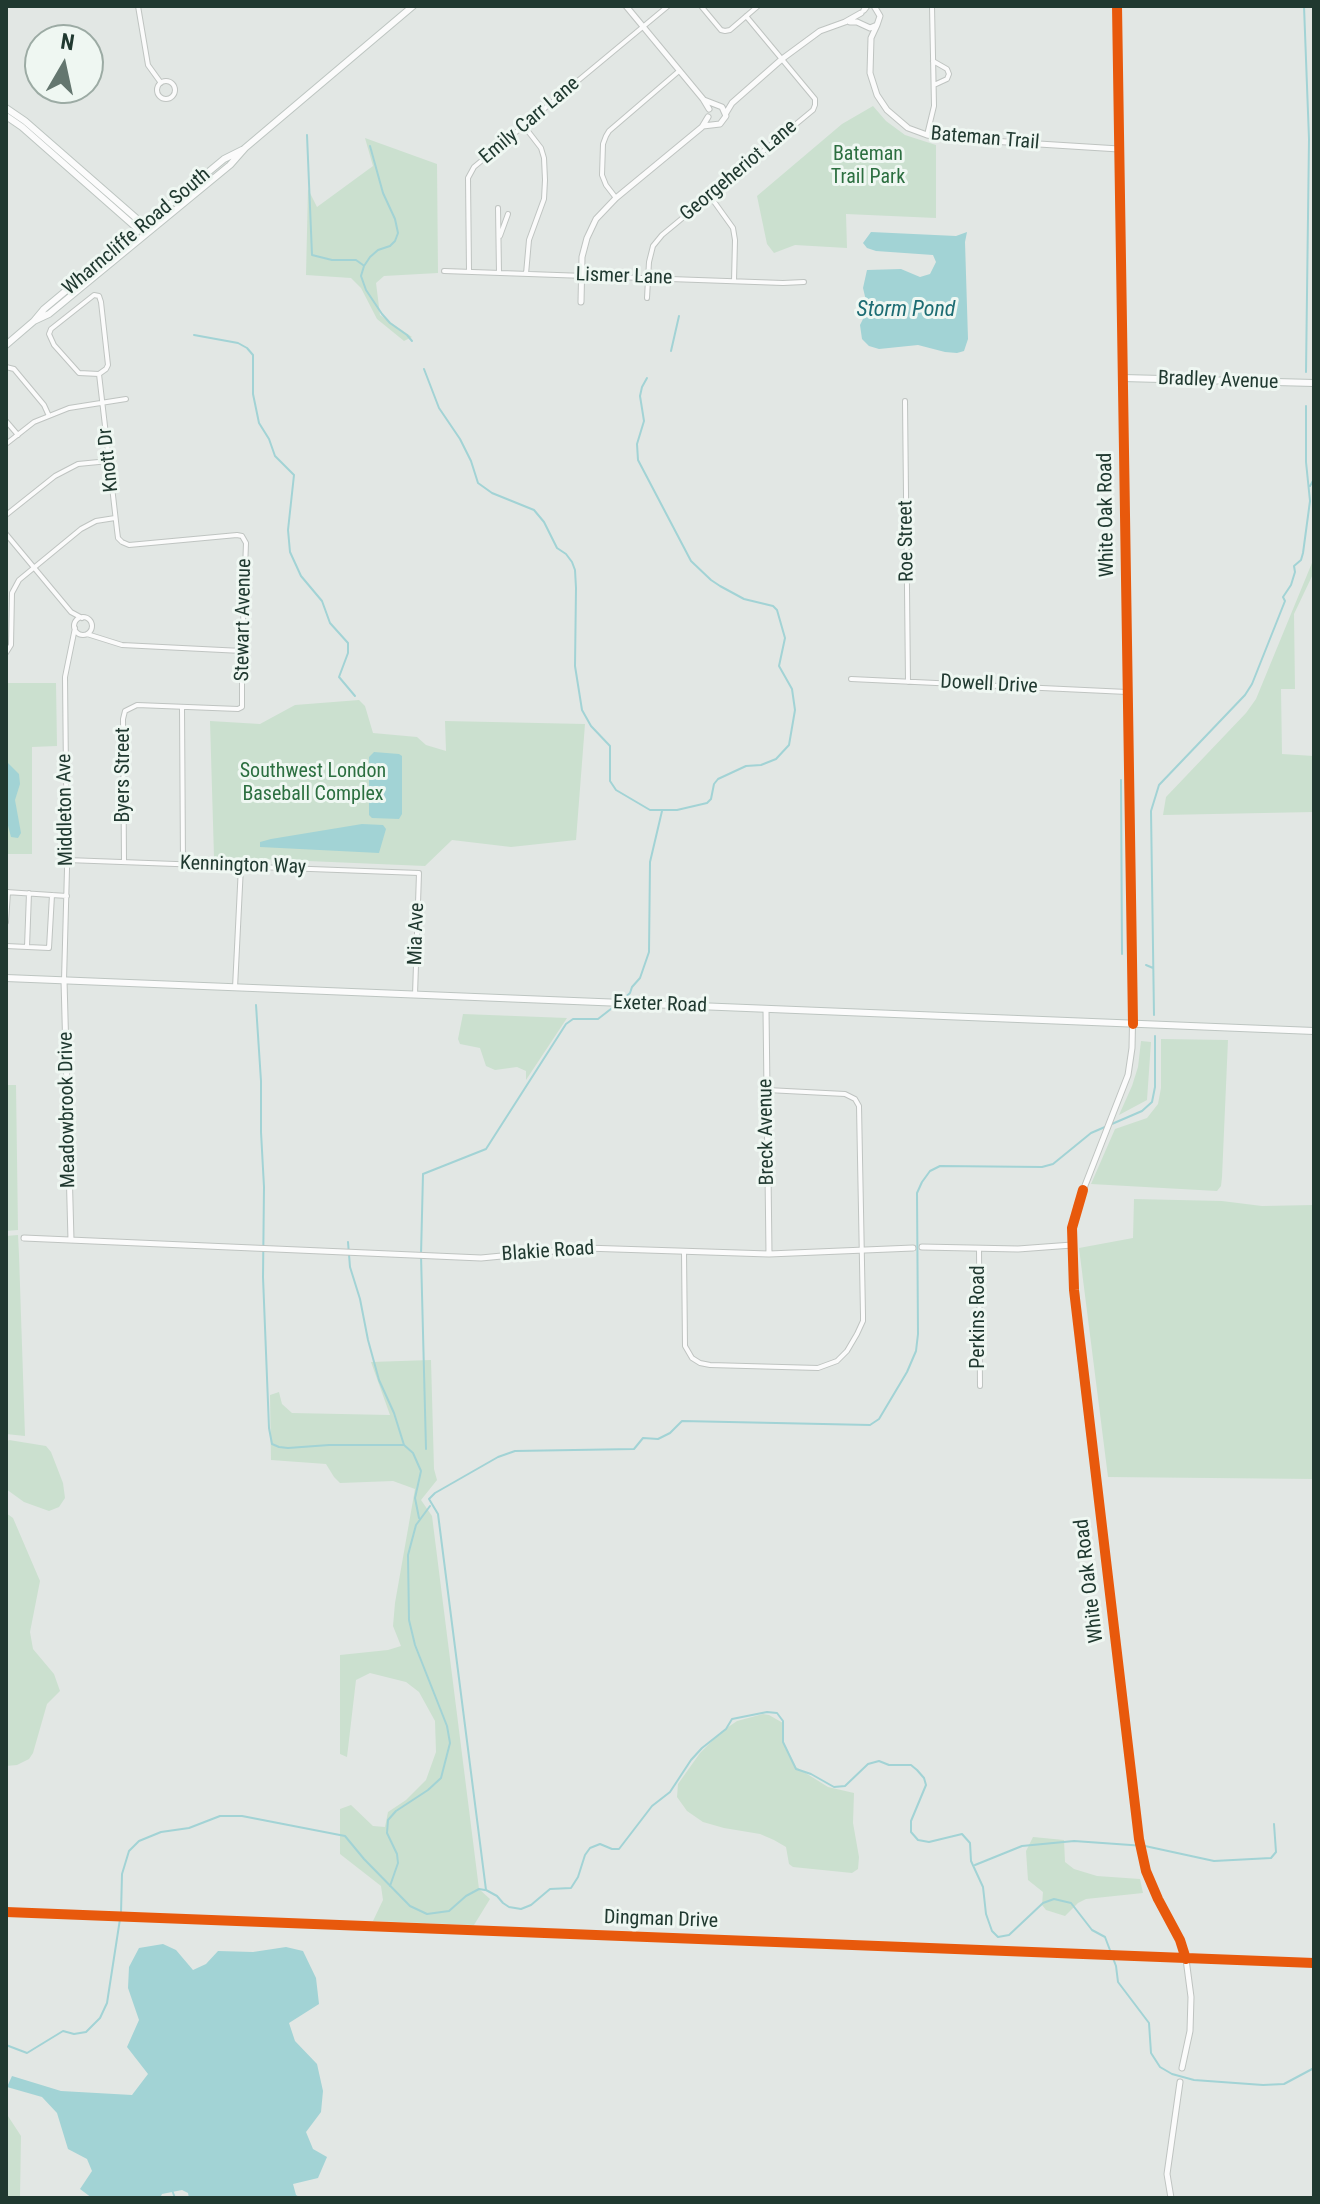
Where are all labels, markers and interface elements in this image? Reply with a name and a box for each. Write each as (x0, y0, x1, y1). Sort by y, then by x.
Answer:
north arrow (24, 24, 104, 104)
text: N (59, 28, 76, 55)
street label: Emily Carr Lane (475, 72, 585, 170)
street label: Georgeheriot Lane (676, 115, 802, 227)
street label: Bateman Trail (930, 122, 1040, 156)
park label: Bateman Trail Park (831, 143, 905, 190)
street label: Wharncliffe Road South (58, 163, 216, 301)
street label: Lismer Lane (575, 263, 673, 291)
water label: Storm Pond (857, 297, 955, 323)
street label: Bradley Avenue (1157, 367, 1279, 395)
street label: Knott Dr (94, 427, 124, 493)
street label: White Oak Road (1094, 452, 1120, 578)
street label: Roe Street (894, 500, 920, 582)
street label: Stewart Avenue (231, 558, 257, 682)
street label: Dowell Drive (940, 670, 1038, 700)
street label: Byers Street (112, 727, 136, 823)
street label: Middleton Ave (53, 754, 79, 866)
park label: Southwest London Baseball Complex (240, 760, 386, 807)
street label: Kennington Way (179, 852, 307, 880)
street label: Mia Ave (404, 902, 430, 966)
street label: Exeter Road (613, 991, 707, 1019)
street label: Meadowbrook Drive (55, 1032, 81, 1188)
street label: Breck Avenue (754, 1078, 780, 1186)
street label: Blakie Road (501, 1237, 595, 1267)
street label: Perkins Road (967, 1265, 991, 1369)
street label: White Oak Road (1070, 1518, 1110, 1644)
street label: Dingman Drive (603, 1906, 719, 1934)

